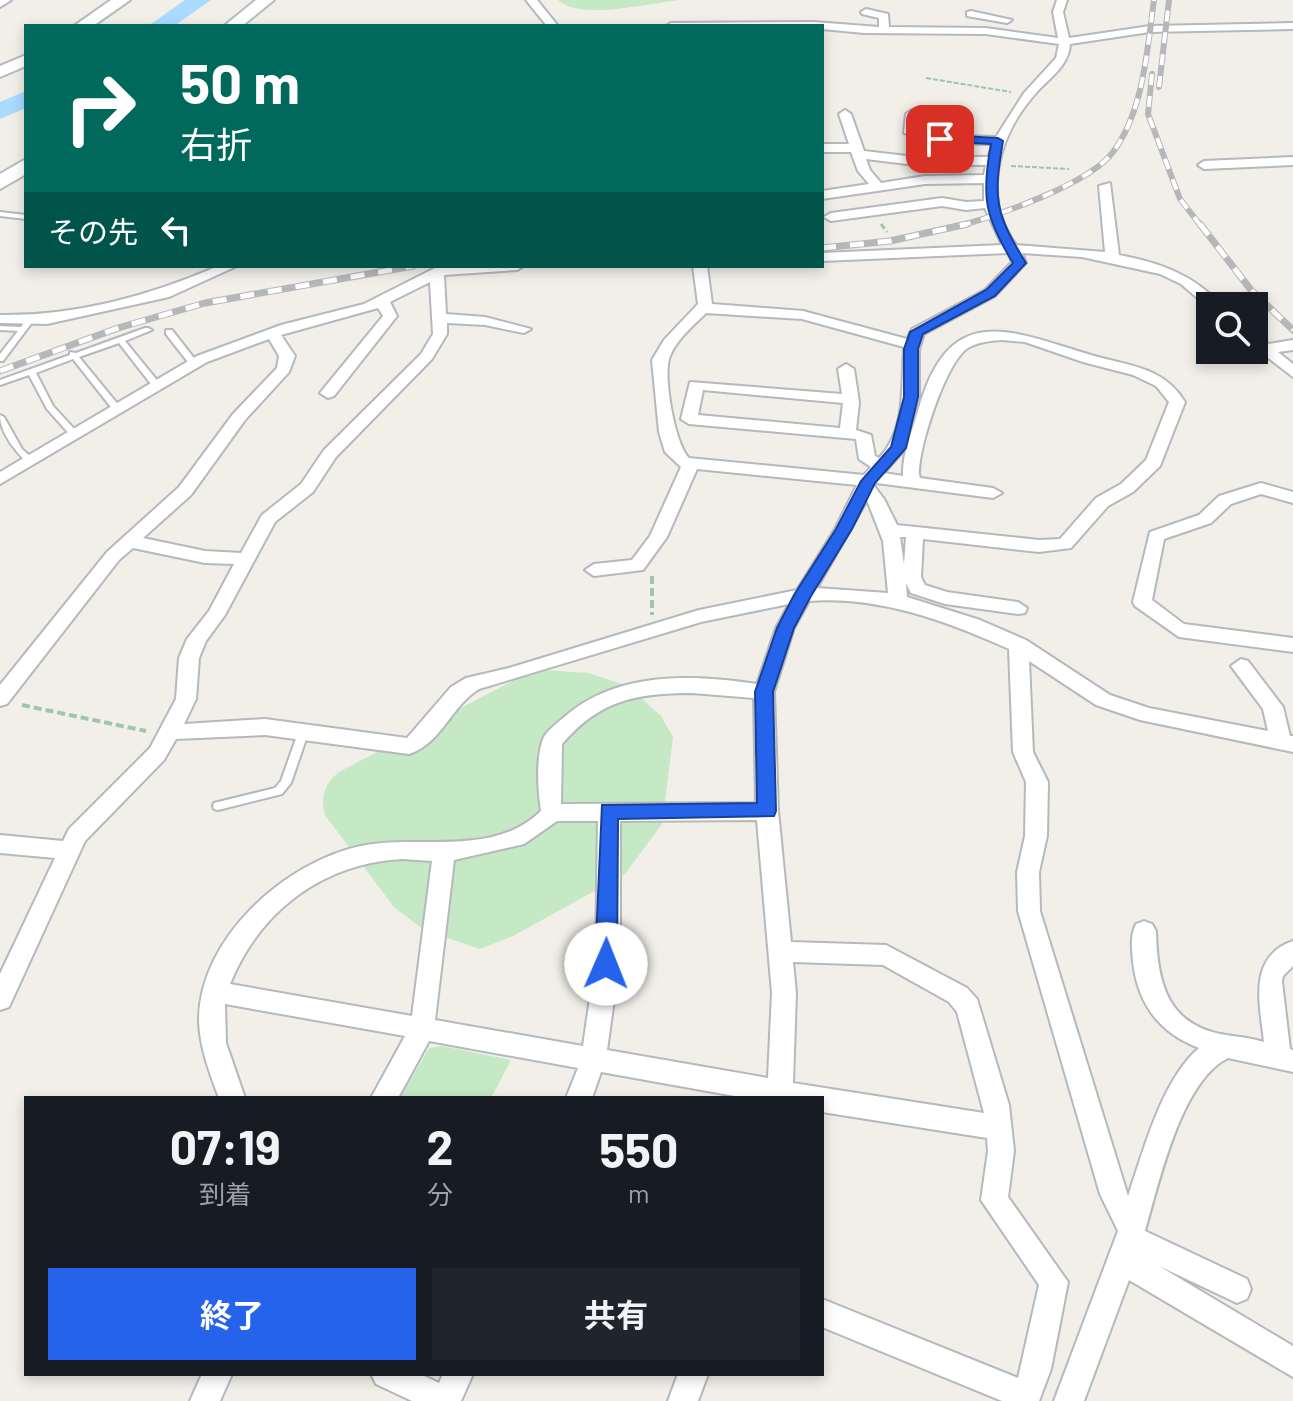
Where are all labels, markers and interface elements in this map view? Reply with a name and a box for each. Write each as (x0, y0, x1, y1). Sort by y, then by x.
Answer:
text: 50 m (180, 48, 300, 115)
icon: right (48, 56, 152, 160)
pin (906, 105, 974, 173)
icon: arrive (918, 117, 962, 161)
text: 右折 (180, 122, 252, 165)
icon: left (154, 208, 198, 252)
text: その先 (48, 213, 138, 249)
map controls (1196, 292, 1268, 364)
button: search (1196, 292, 1268, 364)
position arrow (564, 922, 648, 1006)
text: 07:19 (170, 1117, 281, 1175)
text: 2 (427, 1117, 453, 1175)
text: 550 (599, 1120, 678, 1178)
text: m (628, 1177, 649, 1208)
text: 到着 (199, 1178, 251, 1209)
text: 分 (427, 1178, 453, 1209)
button: 終了 (48, 1268, 416, 1360)
button: 共有 (432, 1268, 800, 1360)

